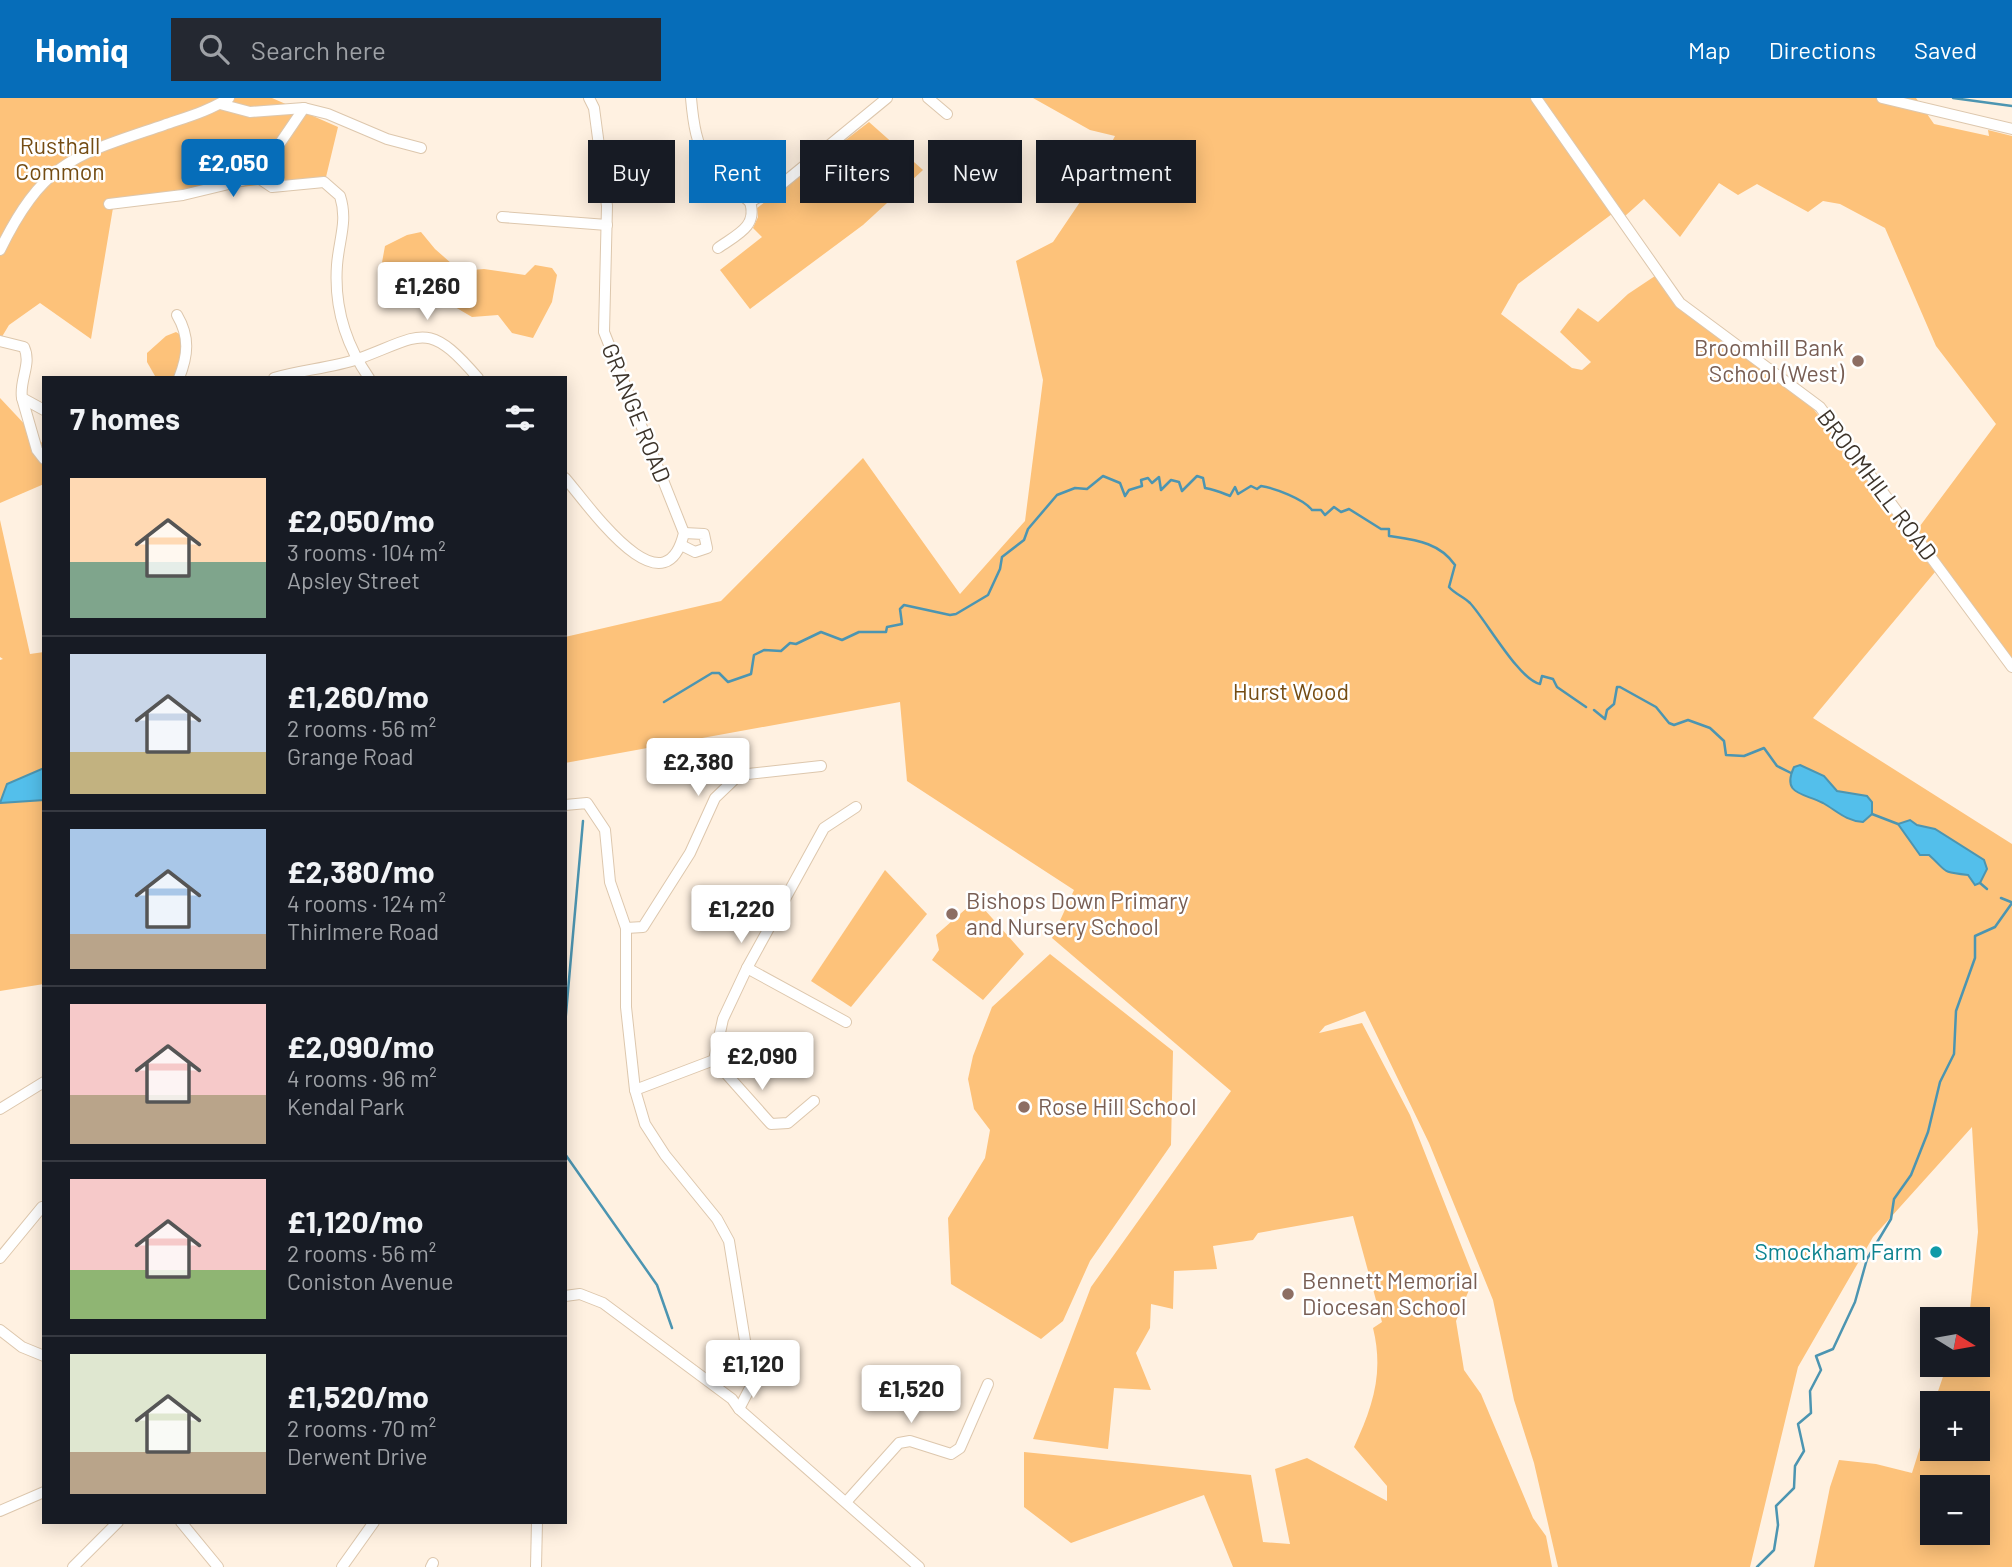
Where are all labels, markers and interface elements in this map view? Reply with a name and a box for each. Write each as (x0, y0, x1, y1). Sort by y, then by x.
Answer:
search box (171, 18, 661, 81)
text: Homiq (35, 29, 129, 69)
icon: search (195, 30, 233, 68)
text: Search here (251, 34, 386, 65)
text: Map (1688, 35, 1731, 64)
text: Directions (1769, 35, 1876, 64)
text: Saved (1914, 35, 1977, 64)
park label: Rusthall Common (15, 131, 105, 185)
pin: £2,050 (176, 140, 290, 199)
chip: Buy (588, 140, 675, 203)
chip: Rent (689, 140, 786, 203)
chip: Filters (800, 140, 914, 203)
chip: New (928, 140, 1022, 203)
chip: Apartment (1036, 140, 1196, 203)
text: £2,050 (197, 148, 269, 176)
pin: £1,260 (370, 262, 484, 322)
text: £1,260 (394, 271, 460, 299)
place label: Broomhill Bank School (West) (1694, 333, 1845, 387)
street label: GRANGE ROAD (596, 339, 678, 486)
marker: Broomhill Bank School (West) (1850, 353, 1866, 369)
icon: filters (501, 399, 539, 437)
text: 7 homes (70, 400, 180, 436)
street label: BROOMHILL ROAD (1812, 403, 1944, 565)
text: £2,050/mo (287, 502, 435, 538)
icon: home (126, 506, 210, 590)
text: 3 rooms · 104 m² (287, 538, 446, 566)
text: Apsley Street (287, 566, 420, 594)
park label: Hurst Wood (1233, 677, 1349, 705)
text: £1,260/mo (287, 678, 429, 714)
icon: home (126, 682, 210, 766)
text: 2 rooms · 56 m² (287, 714, 436, 742)
pin: £2,380 (641, 738, 755, 798)
text: Grange Road (287, 742, 414, 770)
text: £2,380 (662, 747, 734, 775)
text: £2,380/mo (287, 853, 435, 889)
icon: home (126, 857, 210, 941)
pin: £1,220 (684, 886, 798, 945)
place label: Bishops Down Primary and Nursery School (966, 886, 1189, 940)
text: 4 rooms · 124 m² (287, 889, 446, 917)
text: £1,220 (707, 894, 775, 922)
marker: Bishops Down Primary and Nursery School (944, 906, 960, 922)
text: Thirlmere Road (287, 917, 439, 945)
text: £2,090/mo (287, 1028, 434, 1064)
icon: home (126, 1032, 210, 1116)
pin: £2,090 (705, 1032, 819, 1092)
text: £2,090 (727, 1041, 797, 1069)
text: 4 rooms · 96 m² (287, 1064, 437, 1092)
text: Kendal Park (287, 1092, 405, 1120)
place label: Rose Hill School (1038, 1092, 1197, 1120)
marker: Rose Hill School (1016, 1099, 1032, 1115)
text: £1,120/mo (287, 1203, 423, 1239)
icon: home (126, 1207, 210, 1291)
place label: Smockham Farm (1754, 1237, 1922, 1265)
text: 2 rooms · 56 m² (287, 1239, 436, 1267)
marker: Smockham Farm (1928, 1244, 1944, 1260)
place label: Bennett Memorial Diocesan School (1302, 1266, 1478, 1320)
text: Coniston Avenue (287, 1267, 453, 1295)
marker: Bennett Memorial Diocesan School (1280, 1286, 1296, 1302)
north arrow (1920, 1307, 1990, 1377)
map controls (1920, 1307, 1990, 1545)
pin: £1,120 (696, 1340, 810, 1400)
text: £1,120 (722, 1349, 784, 1377)
pin: £1,520 (854, 1366, 968, 1425)
text: £1,520 (878, 1374, 944, 1402)
text: £1,520/mo (287, 1378, 429, 1414)
icon: home (126, 1382, 210, 1466)
button: + (1920, 1391, 1990, 1461)
text: 2 rooms · 70 m² (287, 1414, 436, 1442)
text: Derwent Drive (287, 1442, 428, 1470)
button: − (1920, 1475, 1990, 1545)

